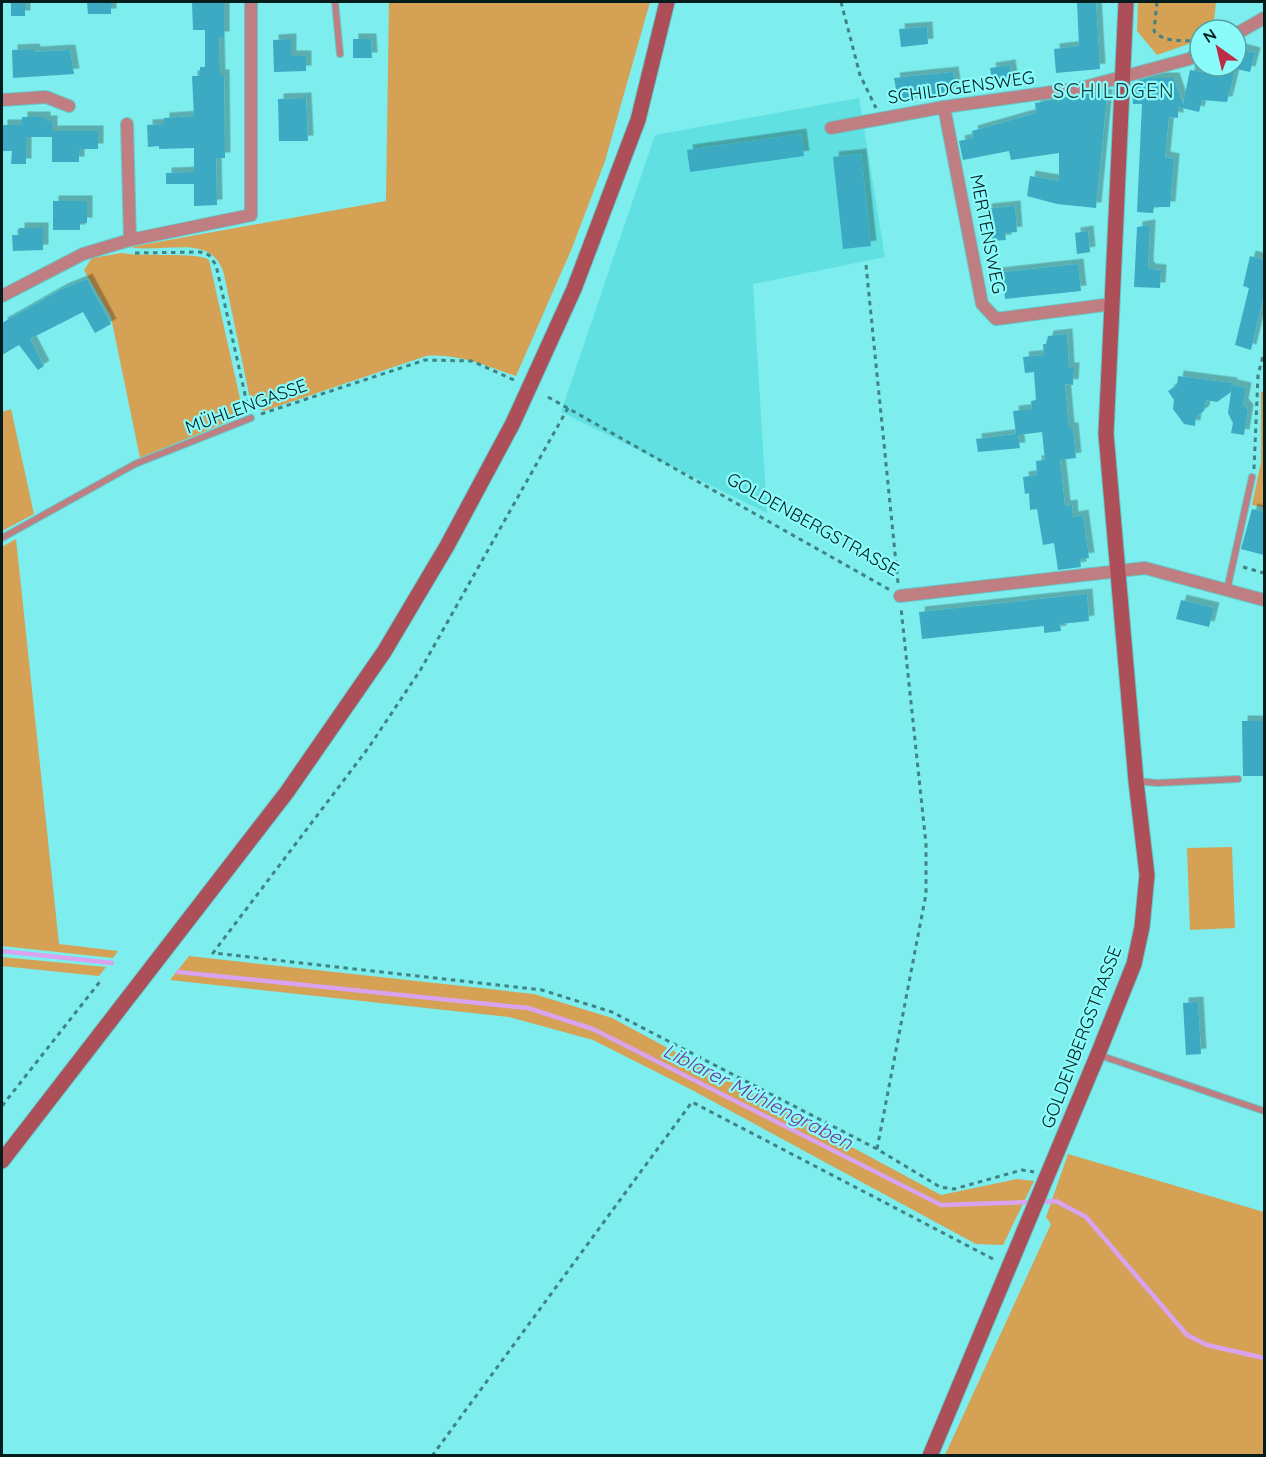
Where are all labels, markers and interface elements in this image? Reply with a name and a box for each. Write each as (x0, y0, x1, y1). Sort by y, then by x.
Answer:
north arrow (1188, 18, 1248, 78)
text: N (1199, 24, 1220, 47)
street label: SCHILDGENSWEG (886, 65, 1036, 109)
district label: SCHILDGEN (1053, 78, 1175, 103)
street label: MERTENSWEG (965, 172, 1011, 296)
street label: MÜHLENGASSE (182, 373, 310, 439)
street label: GOLDENBERGSTRASSE (723, 467, 903, 581)
street label: GOLDENBERGSTRASSE (1036, 942, 1126, 1132)
water label: Liblarer Mühlengraben (659, 1037, 857, 1155)

